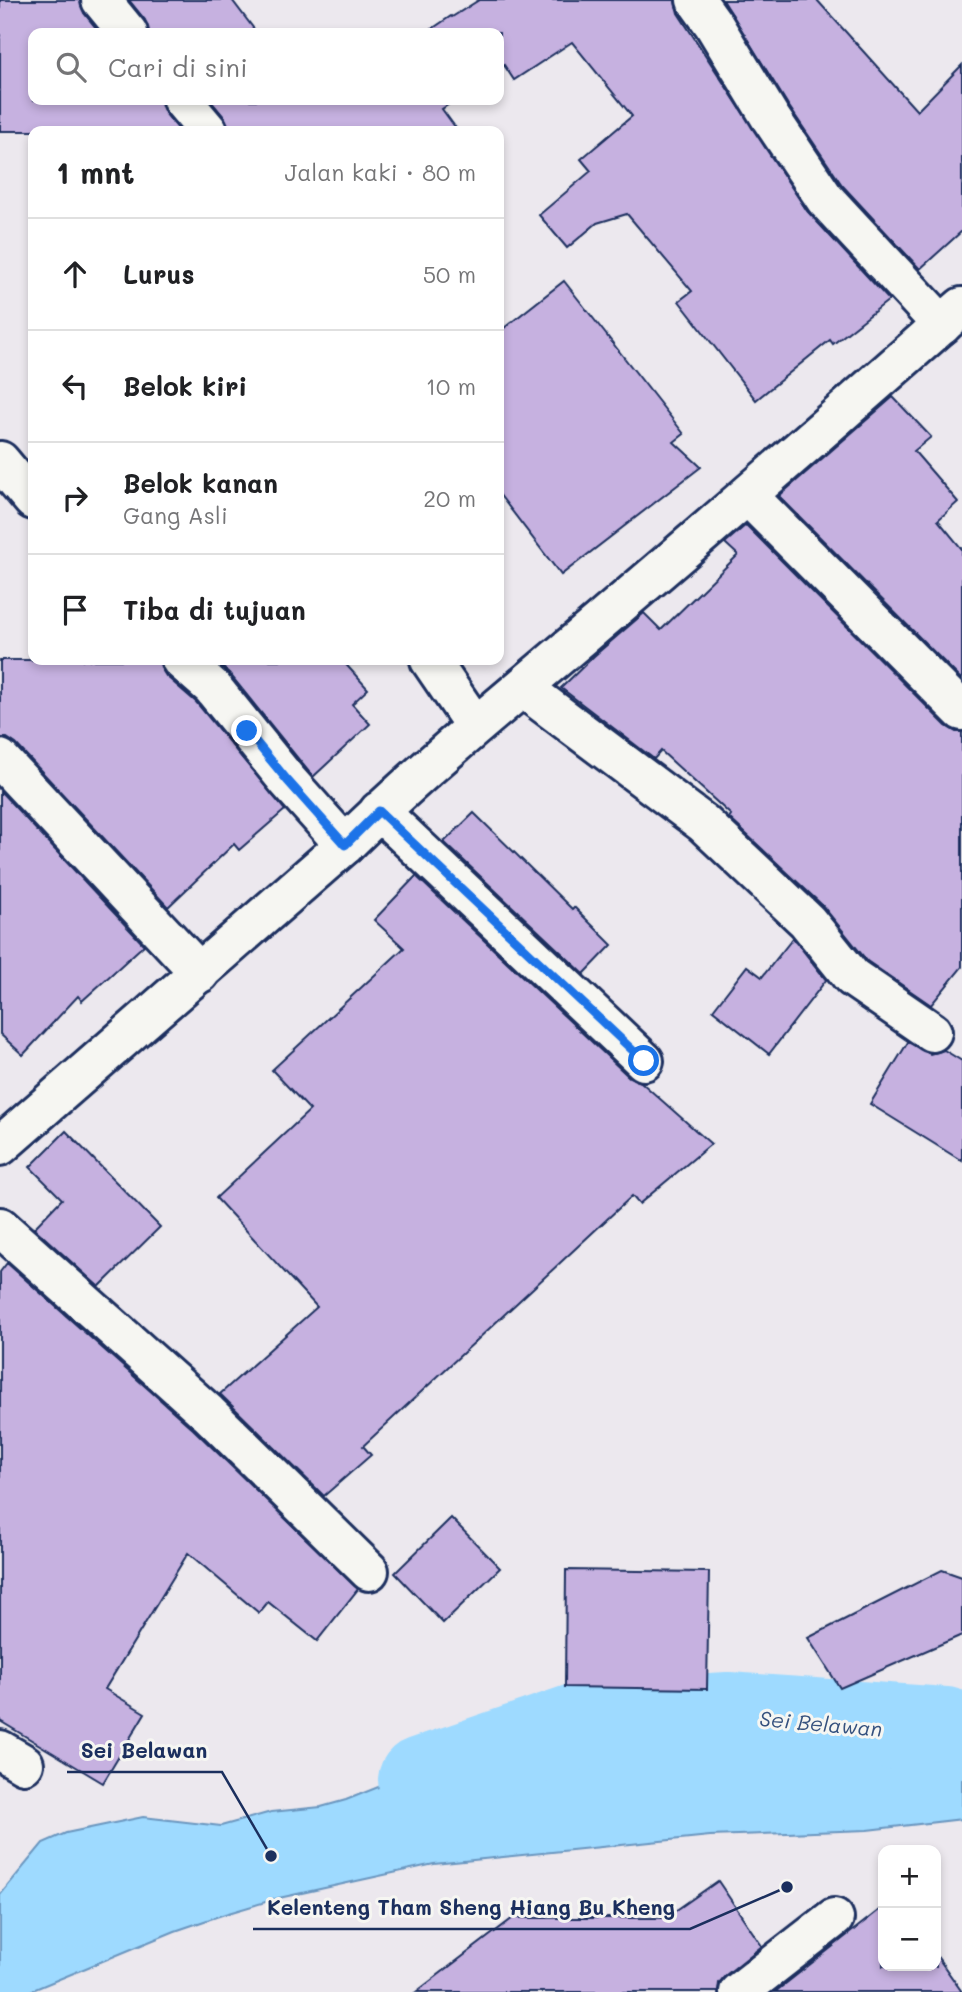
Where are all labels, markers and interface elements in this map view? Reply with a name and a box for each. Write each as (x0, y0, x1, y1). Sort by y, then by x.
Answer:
search box (28, 28, 504, 105)
icon: search (52, 48, 90, 86)
text: Cari di sini (108, 50, 248, 84)
text: 1 mnt (56, 152, 134, 192)
text: Jalan kaki · 80 m (285, 157, 476, 187)
icon: ahead (56, 255, 94, 293)
text: Lurus (123, 257, 195, 291)
text: 50 m (423, 259, 476, 289)
icon: left (56, 367, 94, 405)
text: Belok kiri (123, 369, 247, 403)
text: 10 m (426, 371, 476, 401)
text: Belok kanan (123, 466, 278, 500)
icon: right (56, 479, 94, 517)
text: 20 m (423, 483, 476, 513)
text: Gang Asli (123, 500, 228, 530)
icon: arrive (56, 591, 94, 629)
text: Tiba di tujuan (123, 593, 306, 627)
route end (231, 715, 262, 746)
route start (628, 1045, 659, 1076)
water label: Sei Belawan (758, 1704, 884, 1742)
callout: Sei Belawan (67, 1730, 222, 1772)
text: Sei Belawan (81, 1736, 207, 1763)
map controls (878, 1845, 941, 1971)
button: + (878, 1845, 941, 1908)
callout: Kelenteng Tham Sheng Hiang Bu Kheng (253, 1887, 690, 1929)
text: Kelenteng Tham Sheng Hiang Bu Kheng (267, 1893, 675, 1920)
button: − (878, 1908, 941, 1971)

